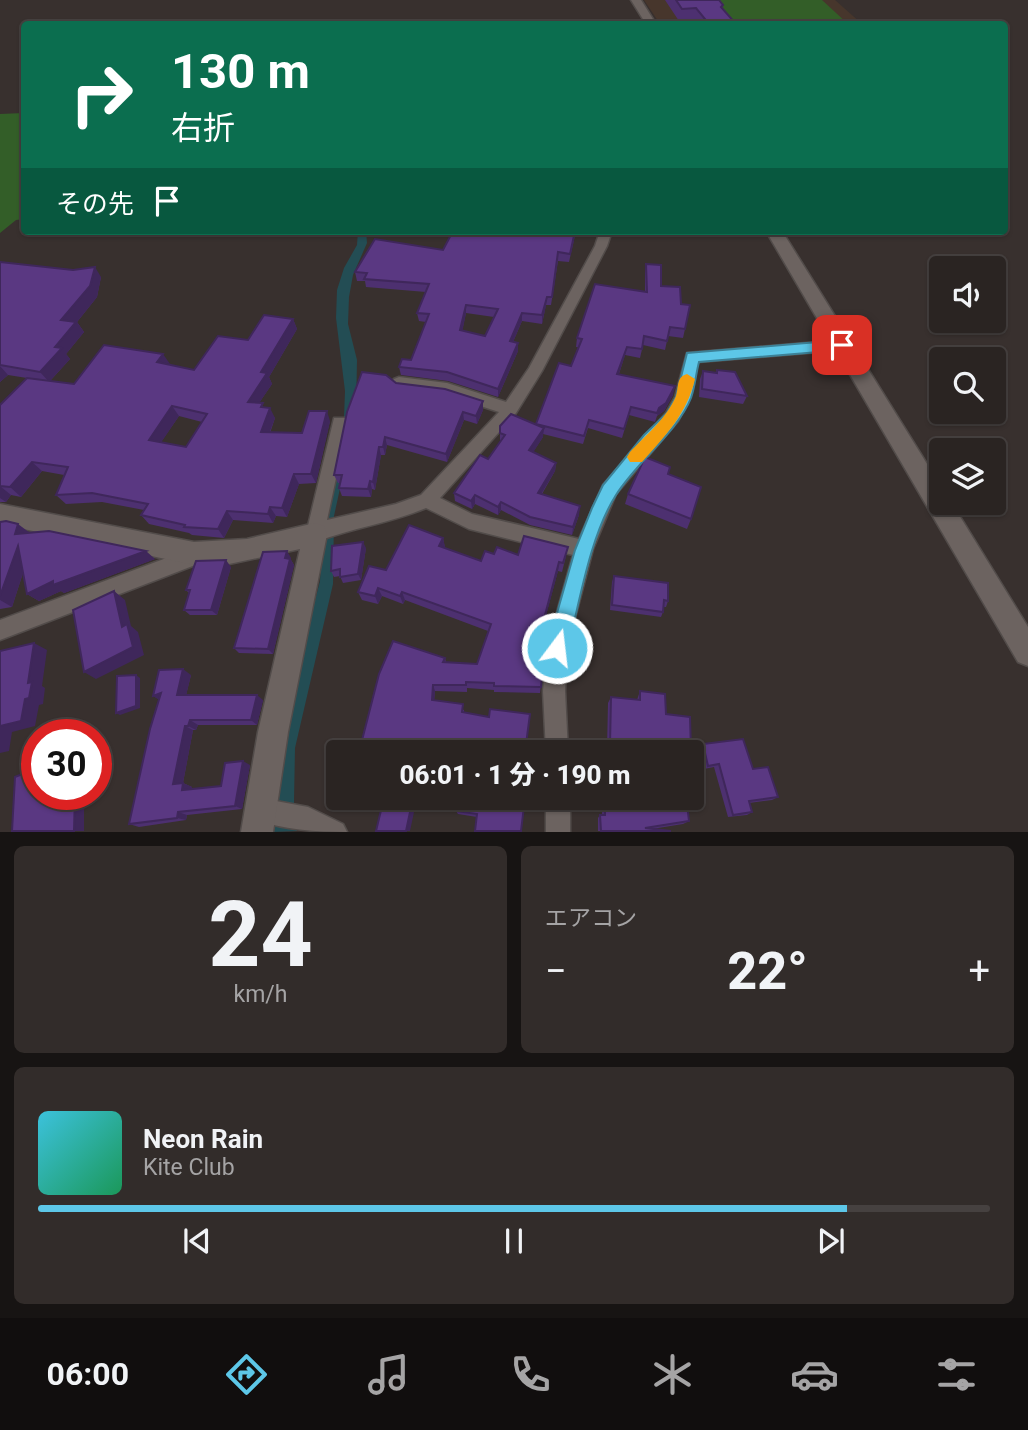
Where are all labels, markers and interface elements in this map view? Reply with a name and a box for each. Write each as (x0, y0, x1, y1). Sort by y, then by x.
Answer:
text: 130 m (171, 43, 310, 100)
icon: right (56, 49, 147, 140)
text: 右折 (171, 109, 235, 147)
icon: arrive (148, 182, 186, 220)
text: その先 (56, 189, 134, 219)
map controls (929, 256, 1006, 515)
button: sound (929, 256, 1006, 333)
pin (812, 315, 872, 375)
icon: arrive (823, 326, 861, 364)
button: search (929, 347, 1006, 424)
button: layers (929, 438, 1006, 515)
position arrow (520, 611, 594, 685)
speed limit sign: 30 (21, 719, 112, 810)
text: 06:01 · 1 分 · 190 m (399, 760, 631, 790)
text: 24 (208, 882, 313, 988)
text: エアコン (545, 905, 637, 932)
text: 22° (727, 941, 808, 1002)
text: − (545, 949, 567, 993)
text: + (968, 949, 990, 993)
text: km/h (234, 981, 288, 1008)
text: Neon Rain (143, 1124, 263, 1154)
text: Kite Club (143, 1154, 235, 1181)
icon: previous (178, 1222, 216, 1260)
icon: pause (495, 1222, 533, 1260)
icon: next (812, 1222, 850, 1260)
icon: directions (222, 1350, 271, 1399)
icon: music (364, 1350, 413, 1399)
icon: phone (506, 1350, 555, 1399)
icon: climate (648, 1350, 697, 1399)
icon: car (790, 1350, 839, 1399)
icon: filters (932, 1350, 981, 1399)
text: 06:00 (47, 1355, 129, 1393)

